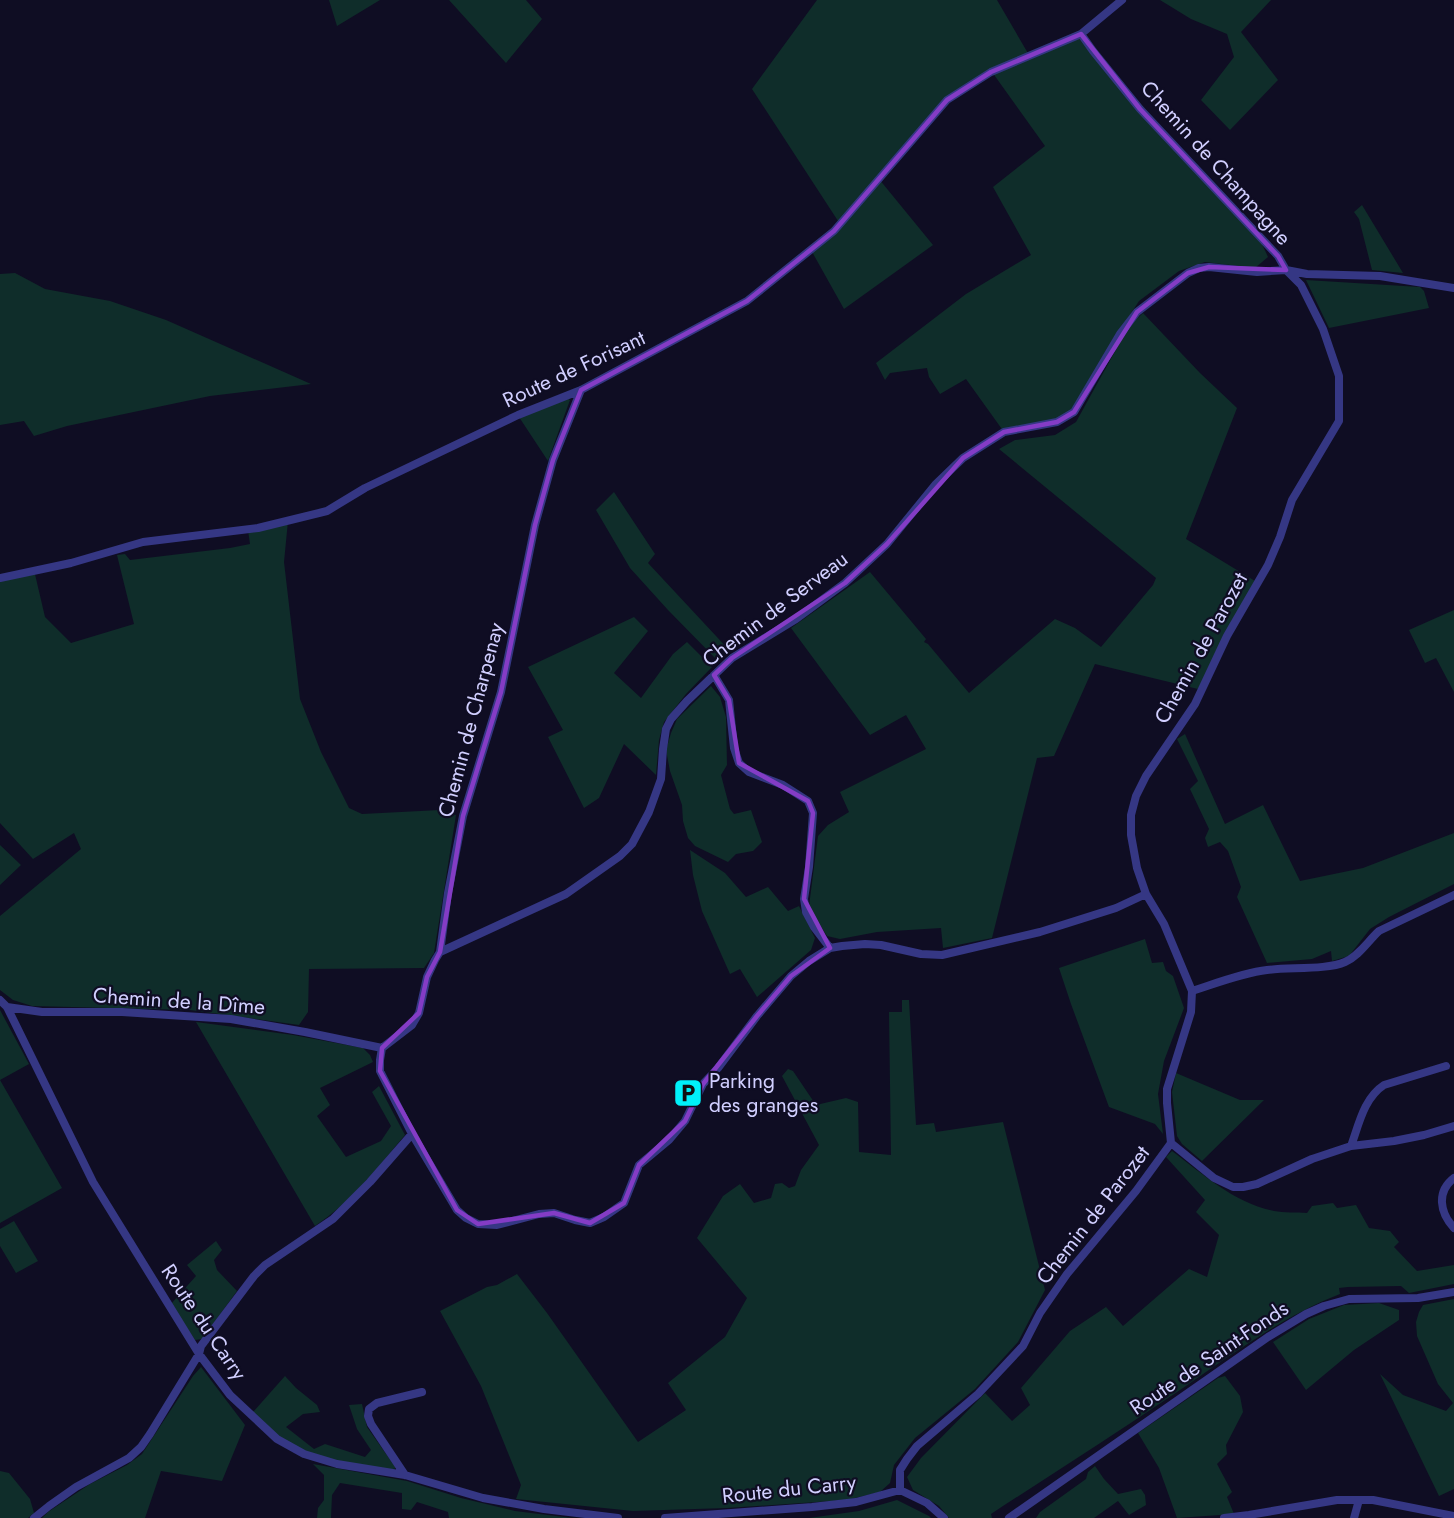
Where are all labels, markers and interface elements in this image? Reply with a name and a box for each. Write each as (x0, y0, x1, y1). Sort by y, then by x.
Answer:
street label: Chemin de Champagne (1134, 74, 1298, 252)
street label: Route de Forisant (498, 323, 650, 415)
street label: Chemin de Serveau (696, 544, 854, 674)
street label: Chemin de Parozet (1147, 567, 1255, 729)
street label: Chemin de Charpenay (431, 619, 512, 821)
street label: Chemin de la Dîme (92, 980, 266, 1022)
place label: Parking des granges (709, 1066, 818, 1120)
parking icon: Parking des granges (672, 1077, 704, 1109)
street label: Chemin de Parozet (1029, 1139, 1157, 1291)
street label: Route du Carry (154, 1258, 254, 1387)
street label: Route de Saint-Fonds (1124, 1294, 1294, 1422)
street label: Route du Carry (721, 1467, 858, 1511)

